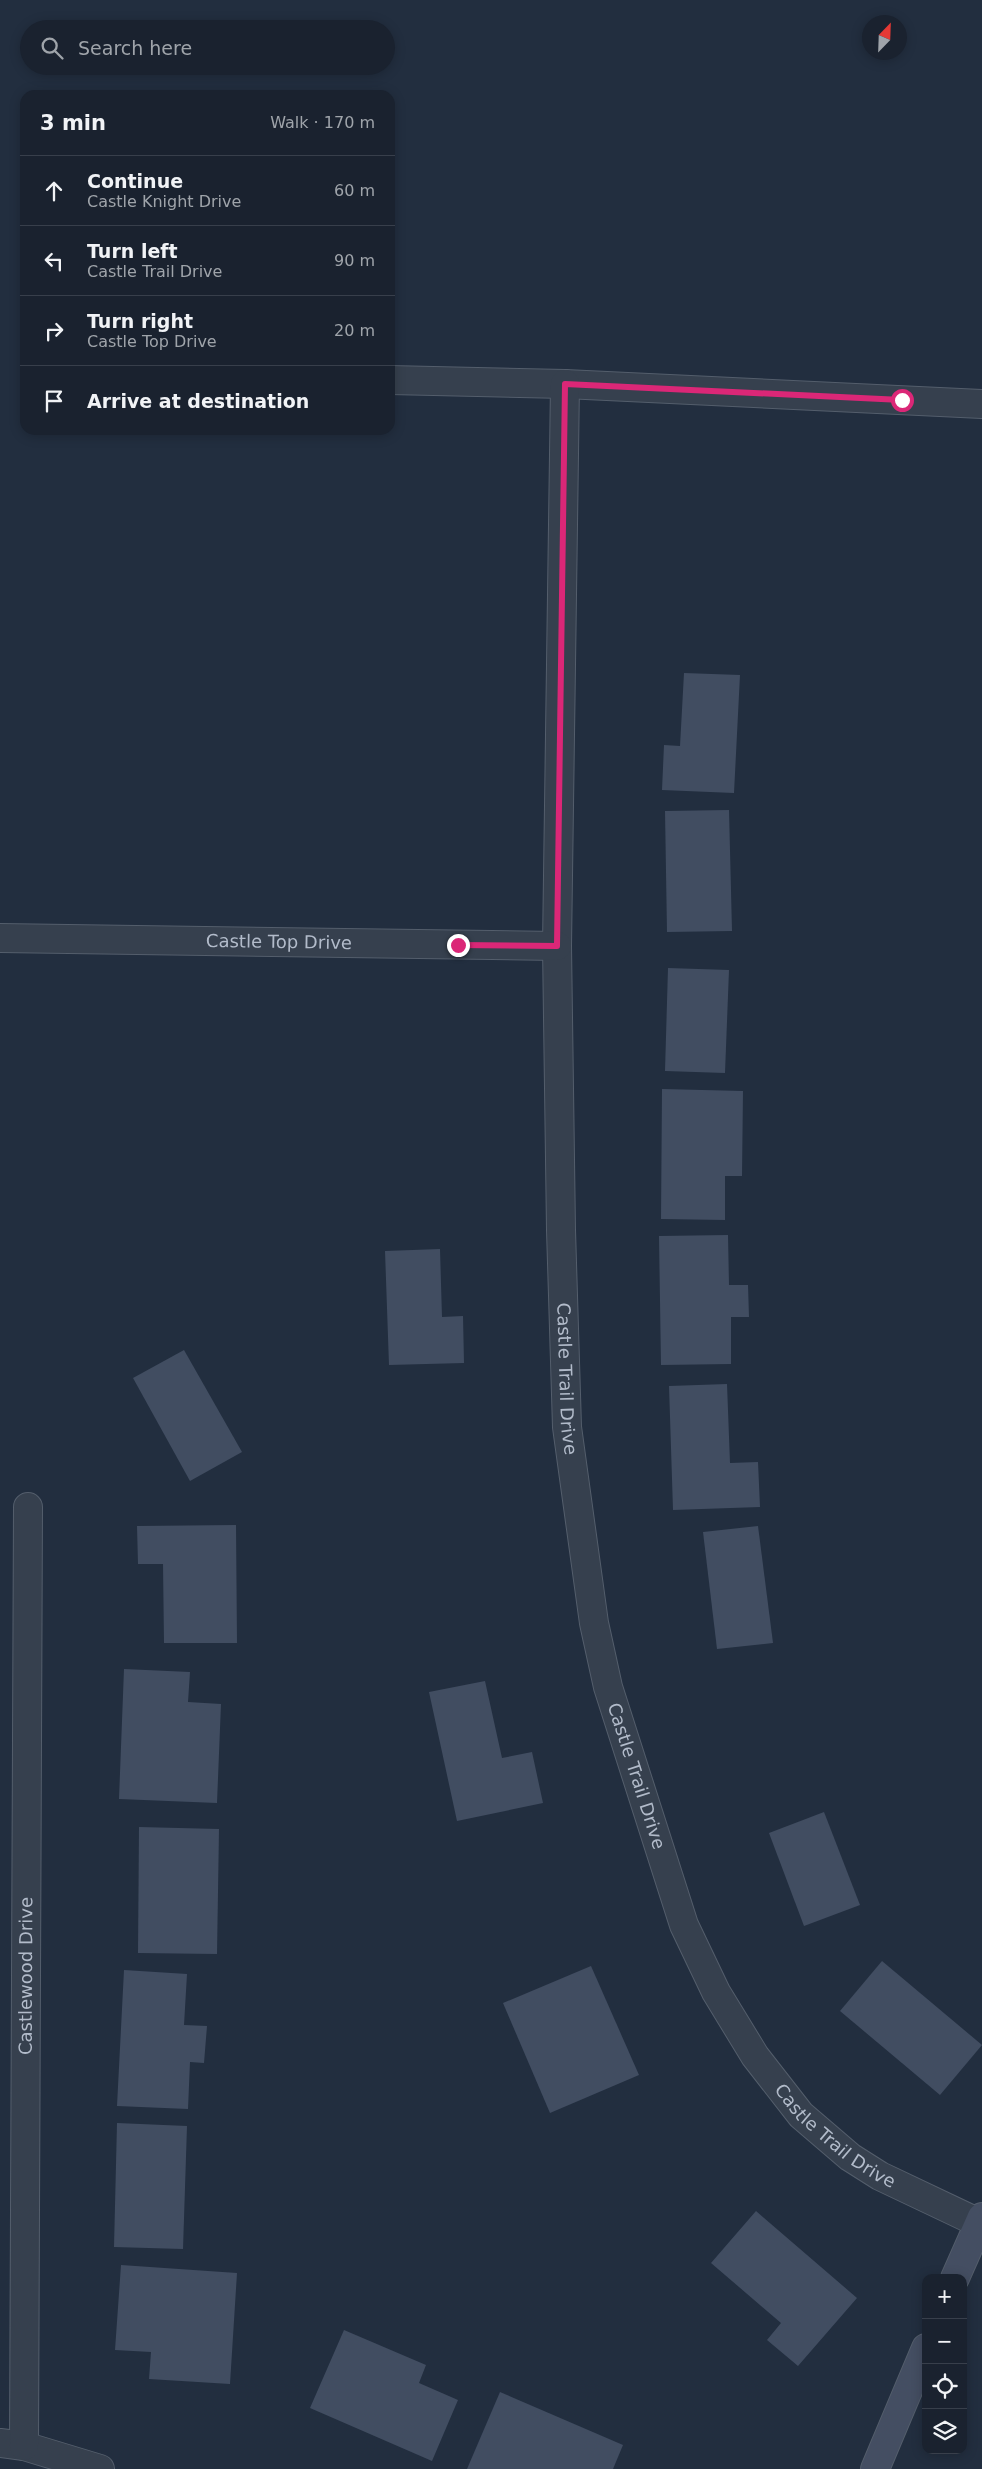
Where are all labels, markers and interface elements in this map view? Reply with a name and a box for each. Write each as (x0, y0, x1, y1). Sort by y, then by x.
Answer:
north arrow (862, 15, 907, 60)
search box (20, 20, 395, 75)
icon: search (38, 34, 66, 62)
text: Search here (78, 37, 192, 59)
text: 3 min (40, 111, 106, 135)
text: Walk · 170 m (270, 113, 375, 132)
text: Continue (87, 170, 183, 192)
icon: ahead (40, 177, 68, 205)
text: 60 m (334, 181, 375, 200)
text: Castle Knight Drive (87, 192, 241, 211)
text: Turn left (87, 240, 178, 262)
icon: left (40, 247, 68, 275)
text: 90 m (334, 251, 375, 270)
text: Castle Trail Drive (87, 262, 222, 281)
text: Turn right (87, 310, 193, 332)
icon: right (40, 317, 68, 345)
text: 20 m (334, 321, 375, 340)
text: Castle Top Drive (87, 332, 217, 351)
icon: arrive (40, 387, 68, 415)
route start (891, 389, 914, 412)
text: Arrive at destination (87, 390, 309, 412)
street label: Castle Top Drive (206, 930, 352, 953)
route end (447, 934, 470, 957)
street label: Castle Trail Drive (553, 1302, 582, 1456)
street label: Castle Trail Drive (604, 1700, 670, 1852)
street label: Castlewood Drive (15, 1897, 36, 2055)
street label: Castle Trail Drive (771, 2079, 899, 2192)
map controls (922, 2274, 967, 2454)
button: + (922, 2274, 967, 2319)
button: − (922, 2319, 967, 2364)
button: locate (922, 2364, 967, 2409)
button: layers (922, 2409, 967, 2454)

